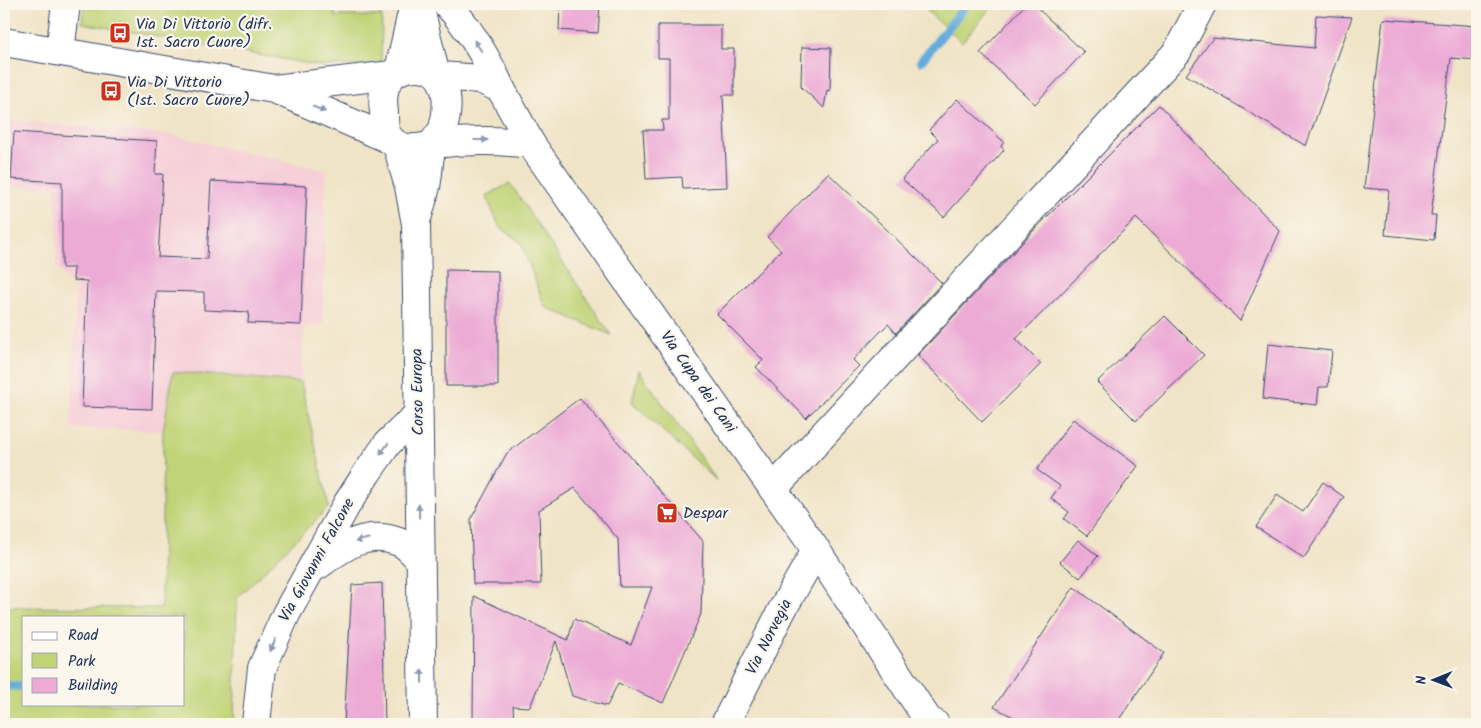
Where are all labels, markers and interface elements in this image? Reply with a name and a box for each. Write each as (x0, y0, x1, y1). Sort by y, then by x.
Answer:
place label: Via Di Vittorio (difr. Ist. Sacro Cuore) (136, 12, 272, 55)
bus stop icon: Via Di Vittorio (difr. Ist. Sacro Cuore) (108, 21, 132, 45)
one-way arrow (473, 39, 483, 53)
place label: Via Di Vittorio (Ist. Sacro Cuore) (127, 70, 250, 113)
bus stop icon: Via Di Vittorio (Ist. Sacro Cuore) (99, 79, 123, 103)
one-way arrow (312, 105, 326, 113)
one-way arrow (473, 136, 489, 144)
street label: Via Cupa dei Cani (653, 326, 743, 439)
street label: Corso Europa (405, 348, 431, 436)
one-way arrow (379, 442, 389, 456)
street label: Via Giovanni Falcone (272, 493, 362, 627)
supermarket icon: Despar (655, 501, 679, 525)
place label: Despar (683, 501, 729, 526)
one-way arrow (415, 503, 423, 519)
one-way arrow (354, 537, 369, 545)
street label: Via Norvegia (739, 595, 799, 679)
legend (22, 616, 185, 706)
text: Road (68, 624, 99, 648)
one-way arrow (268, 638, 276, 652)
text: Park (68, 650, 96, 674)
north arrow (1408, 656, 1458, 706)
one-way arrow (418, 667, 426, 683)
text: Building (68, 674, 118, 698)
text: N (1411, 675, 1433, 685)

